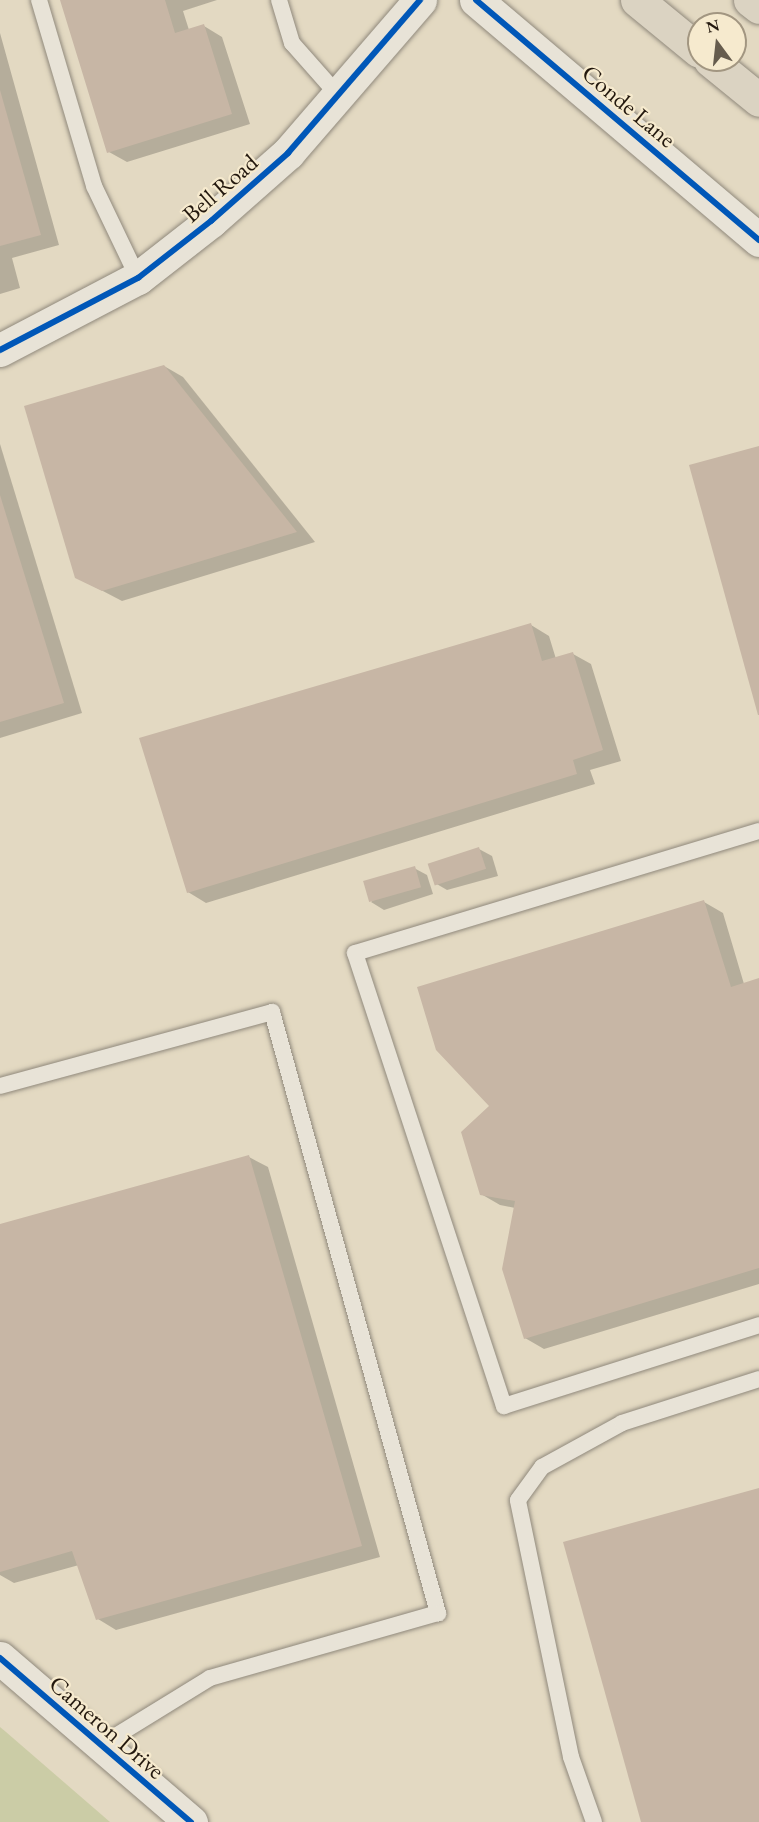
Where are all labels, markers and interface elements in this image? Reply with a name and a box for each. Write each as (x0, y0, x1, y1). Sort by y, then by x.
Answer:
north arrow (687, 12, 747, 72)
text: N (704, 14, 722, 38)
street label: Conde Lane (576, 58, 682, 154)
street label: Bell Road (177, 148, 263, 228)
street label: Cameron Drive (43, 1669, 171, 1785)

